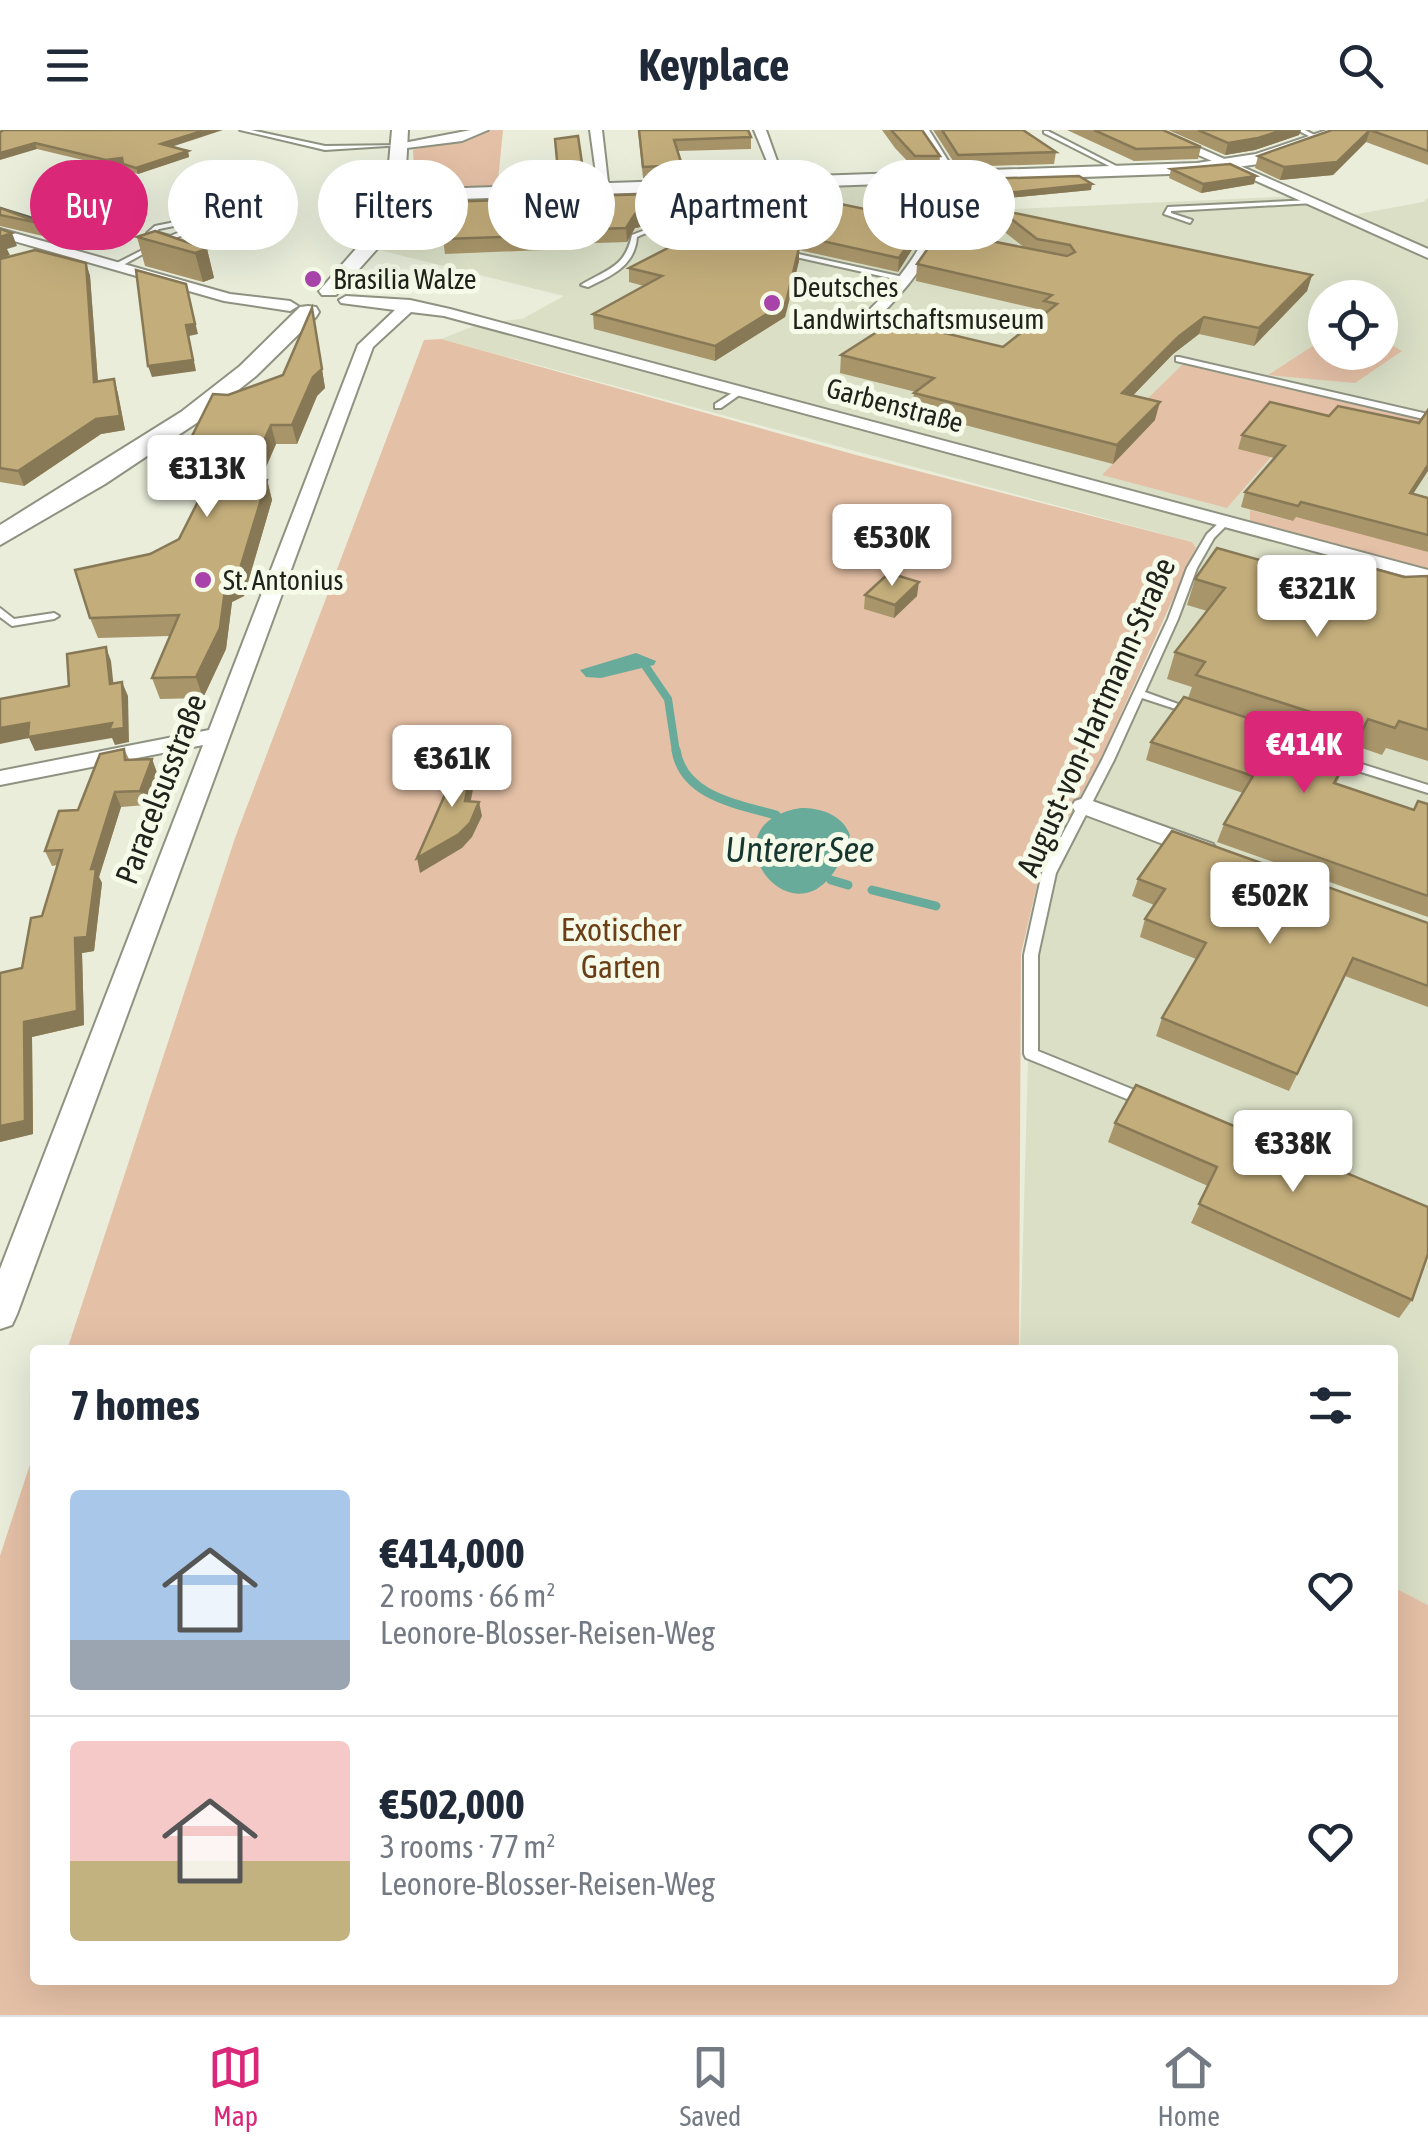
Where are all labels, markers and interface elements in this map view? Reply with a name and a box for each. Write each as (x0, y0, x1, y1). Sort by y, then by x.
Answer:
icon: menu (40, 38, 95, 93)
icon: search (1333, 38, 1388, 93)
text: Keyplace (639, 39, 789, 91)
chip: Buy (30, 160, 148, 250)
chip: Rent (168, 160, 298, 250)
chip: Filters (318, 160, 468, 250)
chip: New (488, 160, 615, 250)
chip: Apartment (635, 160, 843, 250)
chip: House (863, 160, 1015, 250)
place label: Brasilia Walze (333, 263, 476, 295)
marker: Brasilia Walze (302, 268, 324, 290)
place label: Deutsches Landwirtschaftsmuseum (792, 271, 1044, 335)
map controls (1308, 280, 1398, 370)
button: locate (1308, 280, 1398, 370)
marker: Deutsches Landwirtschaftsmuseum (761, 292, 783, 314)
street label: Garbenstraße (823, 371, 967, 439)
pin: €313K (137, 435, 277, 520)
text: €313K (169, 449, 245, 486)
pin: €530K (822, 504, 962, 589)
text: €530K (854, 518, 930, 555)
street label: August-von-Hartmann-Straße (1008, 552, 1183, 882)
pin: €321K (1247, 555, 1387, 640)
place label: St. Antonius (223, 564, 343, 596)
marker: St. Antonius (192, 569, 214, 591)
text: €321K (1279, 569, 1355, 606)
street label: Paracelsusstraße (107, 689, 214, 889)
pin: €414K (1234, 711, 1374, 796)
pin: €361K (382, 725, 522, 810)
text: €414K (1266, 725, 1342, 762)
text: €361K (414, 739, 490, 776)
water label: Unterer See (725, 829, 875, 869)
pin: €502K (1200, 862, 1340, 947)
text: €502K (1232, 876, 1308, 913)
park label: Exotischer Garten (561, 911, 682, 985)
pin: €338K (1223, 1110, 1363, 1195)
text: €338K (1255, 1124, 1331, 1161)
icon: filters (1303, 1378, 1358, 1433)
text: 7 homes (70, 1381, 200, 1429)
text: €414,000 (380, 1529, 525, 1577)
icon: home (150, 1530, 270, 1650)
icon: heart (1303, 1563, 1358, 1618)
text: 2 rooms · 66 m² (380, 1577, 555, 1614)
text: Leonore-Blosser-Reisen-Weg (380, 1614, 715, 1651)
text: €502,000 (380, 1780, 525, 1828)
icon: home (150, 1781, 270, 1901)
icon: heart (1303, 1814, 1358, 1869)
text: 3 rooms · 77 m² (380, 1828, 555, 1865)
text: Leonore-Blosser-Reisen-Weg (380, 1865, 715, 1902)
tab: Map (208, 2040, 263, 2132)
tab: Saved (679, 2040, 741, 2132)
tab: Home (1158, 2040, 1220, 2132)

